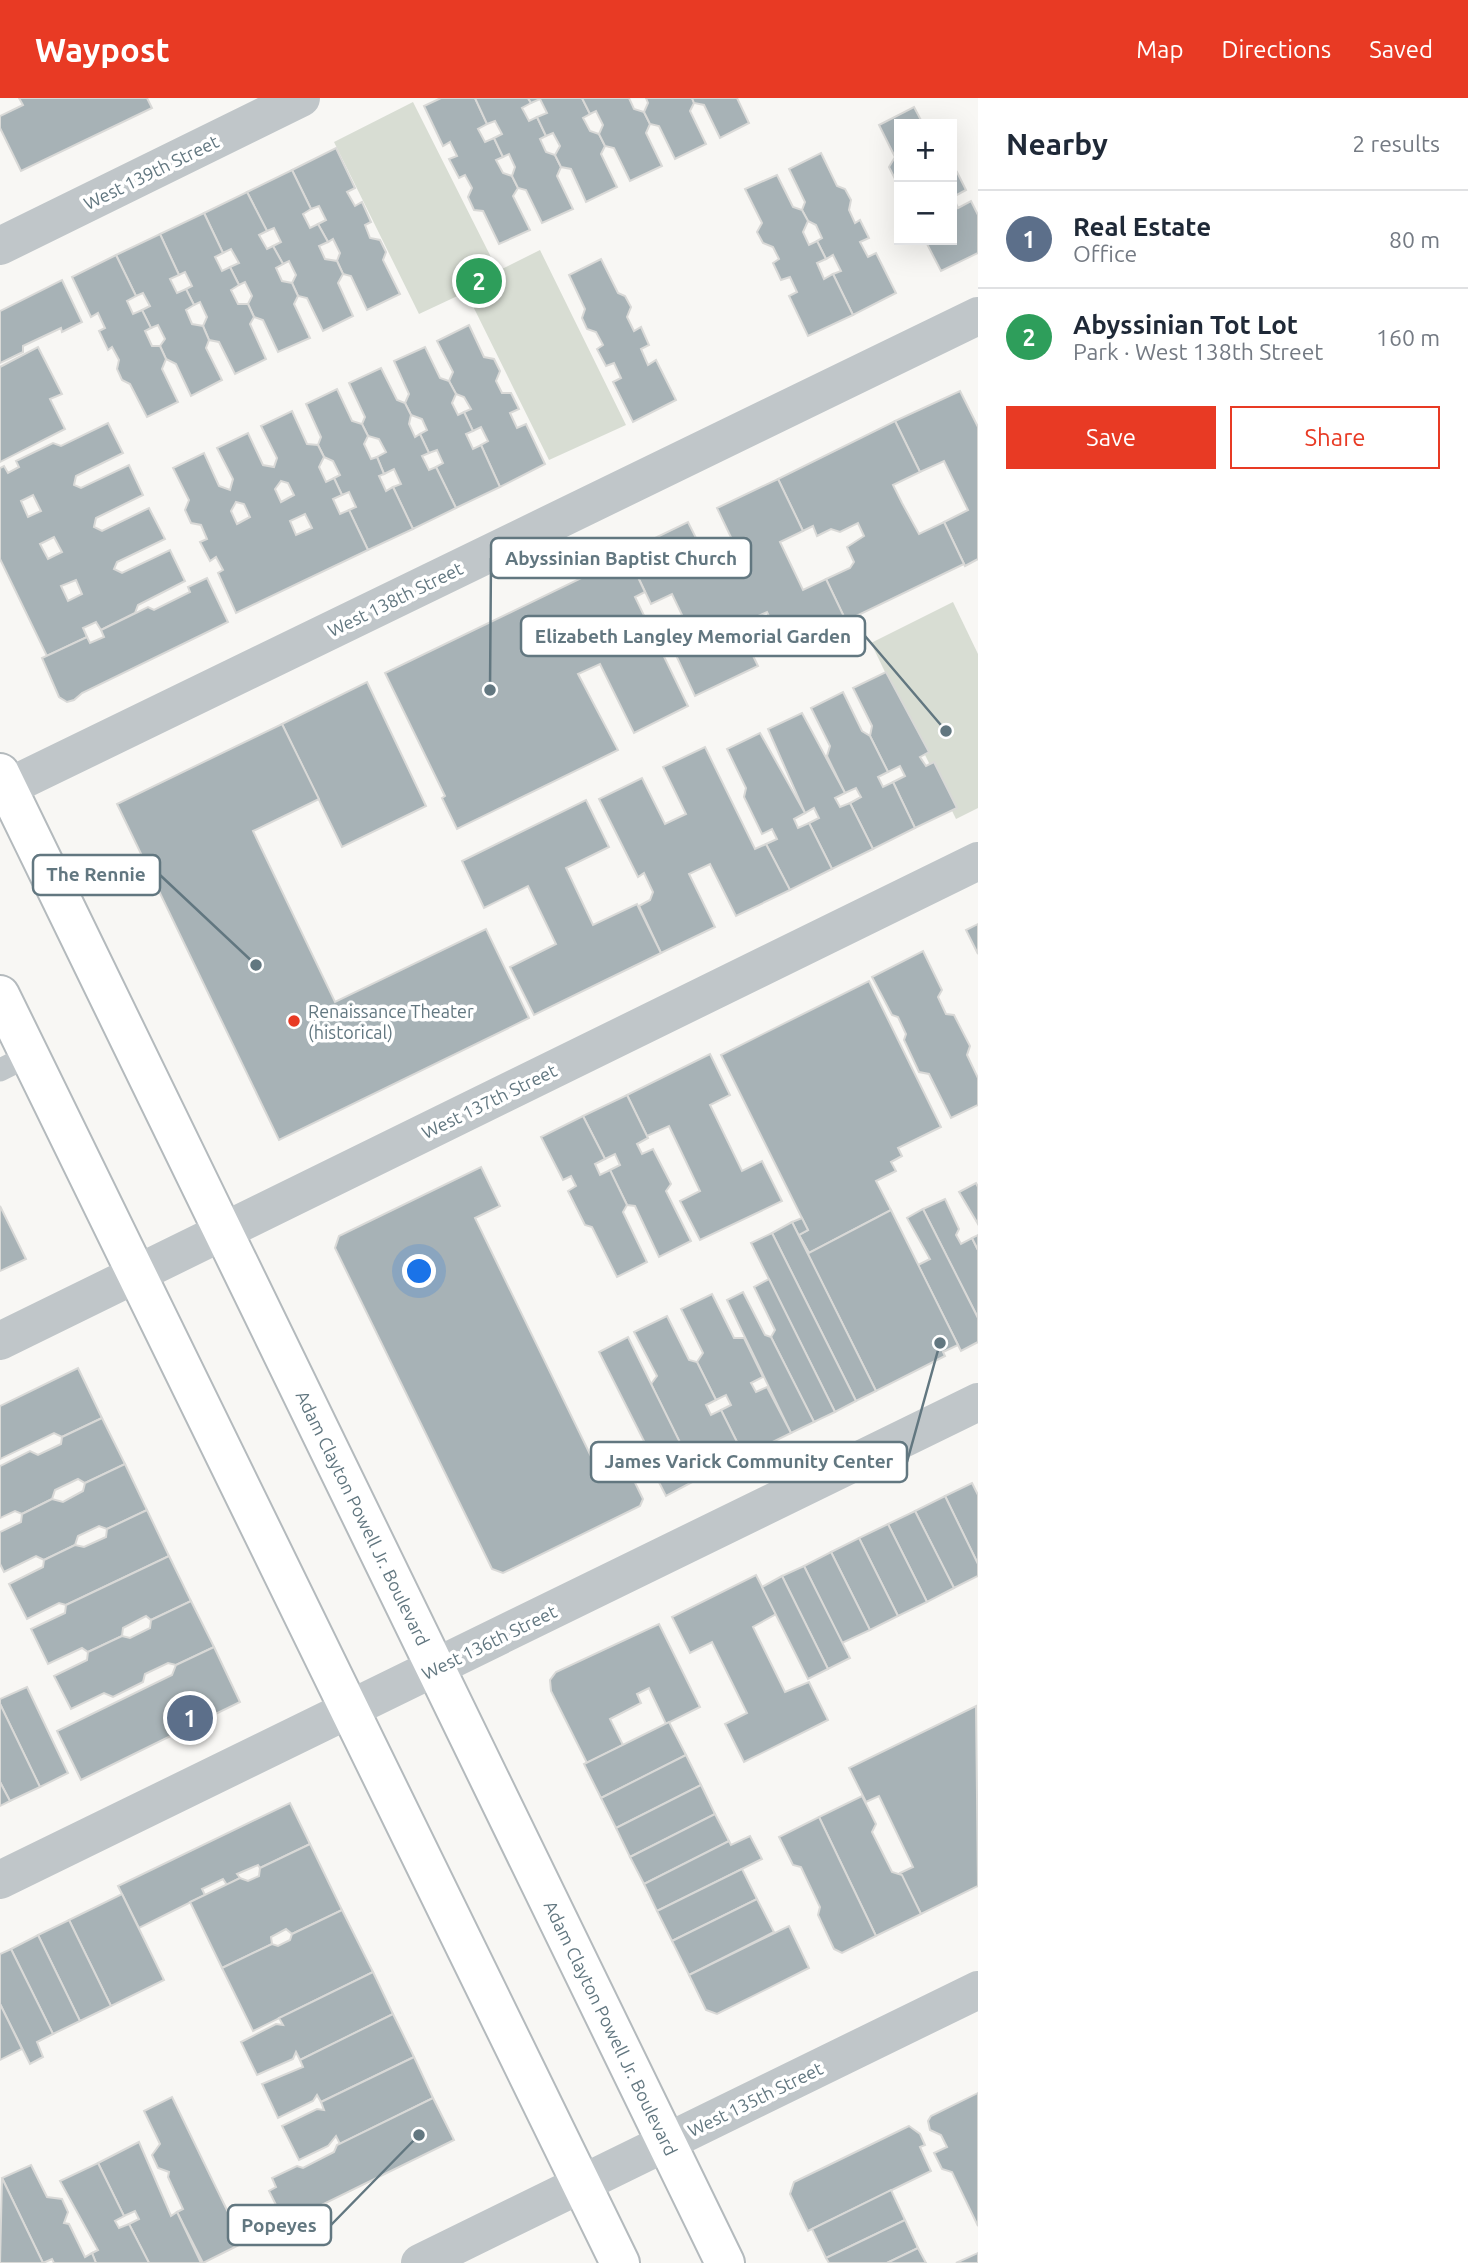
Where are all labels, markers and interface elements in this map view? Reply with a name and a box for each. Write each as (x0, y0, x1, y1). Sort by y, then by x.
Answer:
text: Waypost (35, 31, 170, 68)
text: Map (1136, 36, 1183, 63)
text: Directions (1221, 36, 1331, 63)
text: Saved (1369, 36, 1433, 63)
map controls (894, 119, 957, 245)
button: + (894, 119, 957, 182)
text: Nearby (1006, 127, 1108, 161)
street label: West 139th Street (80, 131, 222, 213)
text: 2 results (1352, 131, 1440, 156)
button: − (894, 182, 957, 245)
text: Real Estate (1073, 212, 1211, 241)
text: 1 (1023, 227, 1035, 252)
text: 80 m (1389, 227, 1440, 252)
text: Office (1073, 241, 1137, 266)
pin: 2 (456, 255, 502, 307)
text: Abyssinian Tot Lot (1073, 310, 1298, 339)
text: 2 (1023, 325, 1035, 350)
text: 160 m (1376, 325, 1440, 350)
text: Park · West 138th Street (1073, 339, 1323, 364)
button: Save (1006, 406, 1216, 469)
button: Share (1230, 406, 1440, 469)
callout: Abyssinian Baptist Church (491, 538, 751, 578)
text: Abyssinian Baptist Church (505, 547, 737, 569)
street label: West 138th Street (324, 558, 466, 640)
callout: Elizabeth Langley Memorial Garden (521, 616, 865, 656)
text: Elizabeth Langley Memorial Garden (535, 625, 851, 647)
callout: The Rennie (33, 855, 160, 895)
text: The Rennie (46, 863, 146, 885)
place label: Renaissance Theater (historical) (308, 1001, 474, 1043)
marker: Renaissance Theater (historical) (286, 1013, 302, 1029)
street label: West 137th Street (418, 1060, 560, 1142)
your location (402, 1254, 436, 1288)
street label: Adam Clayton Powell Jr. Boulevard (292, 1387, 434, 1649)
callout: James Varick Community Center (591, 1442, 907, 1482)
text: James Varick Community Center (605, 1450, 894, 1472)
street label: West 136th Street (418, 1601, 560, 1683)
pin: 1 (167, 1692, 213, 1744)
street label: Adam Clayton Powell Jr. Boulevard (540, 1897, 682, 2159)
street label: West 135th Street (684, 2058, 826, 2140)
callout: Popeyes (228, 2205, 331, 2245)
text: Popeyes (241, 2214, 317, 2236)

